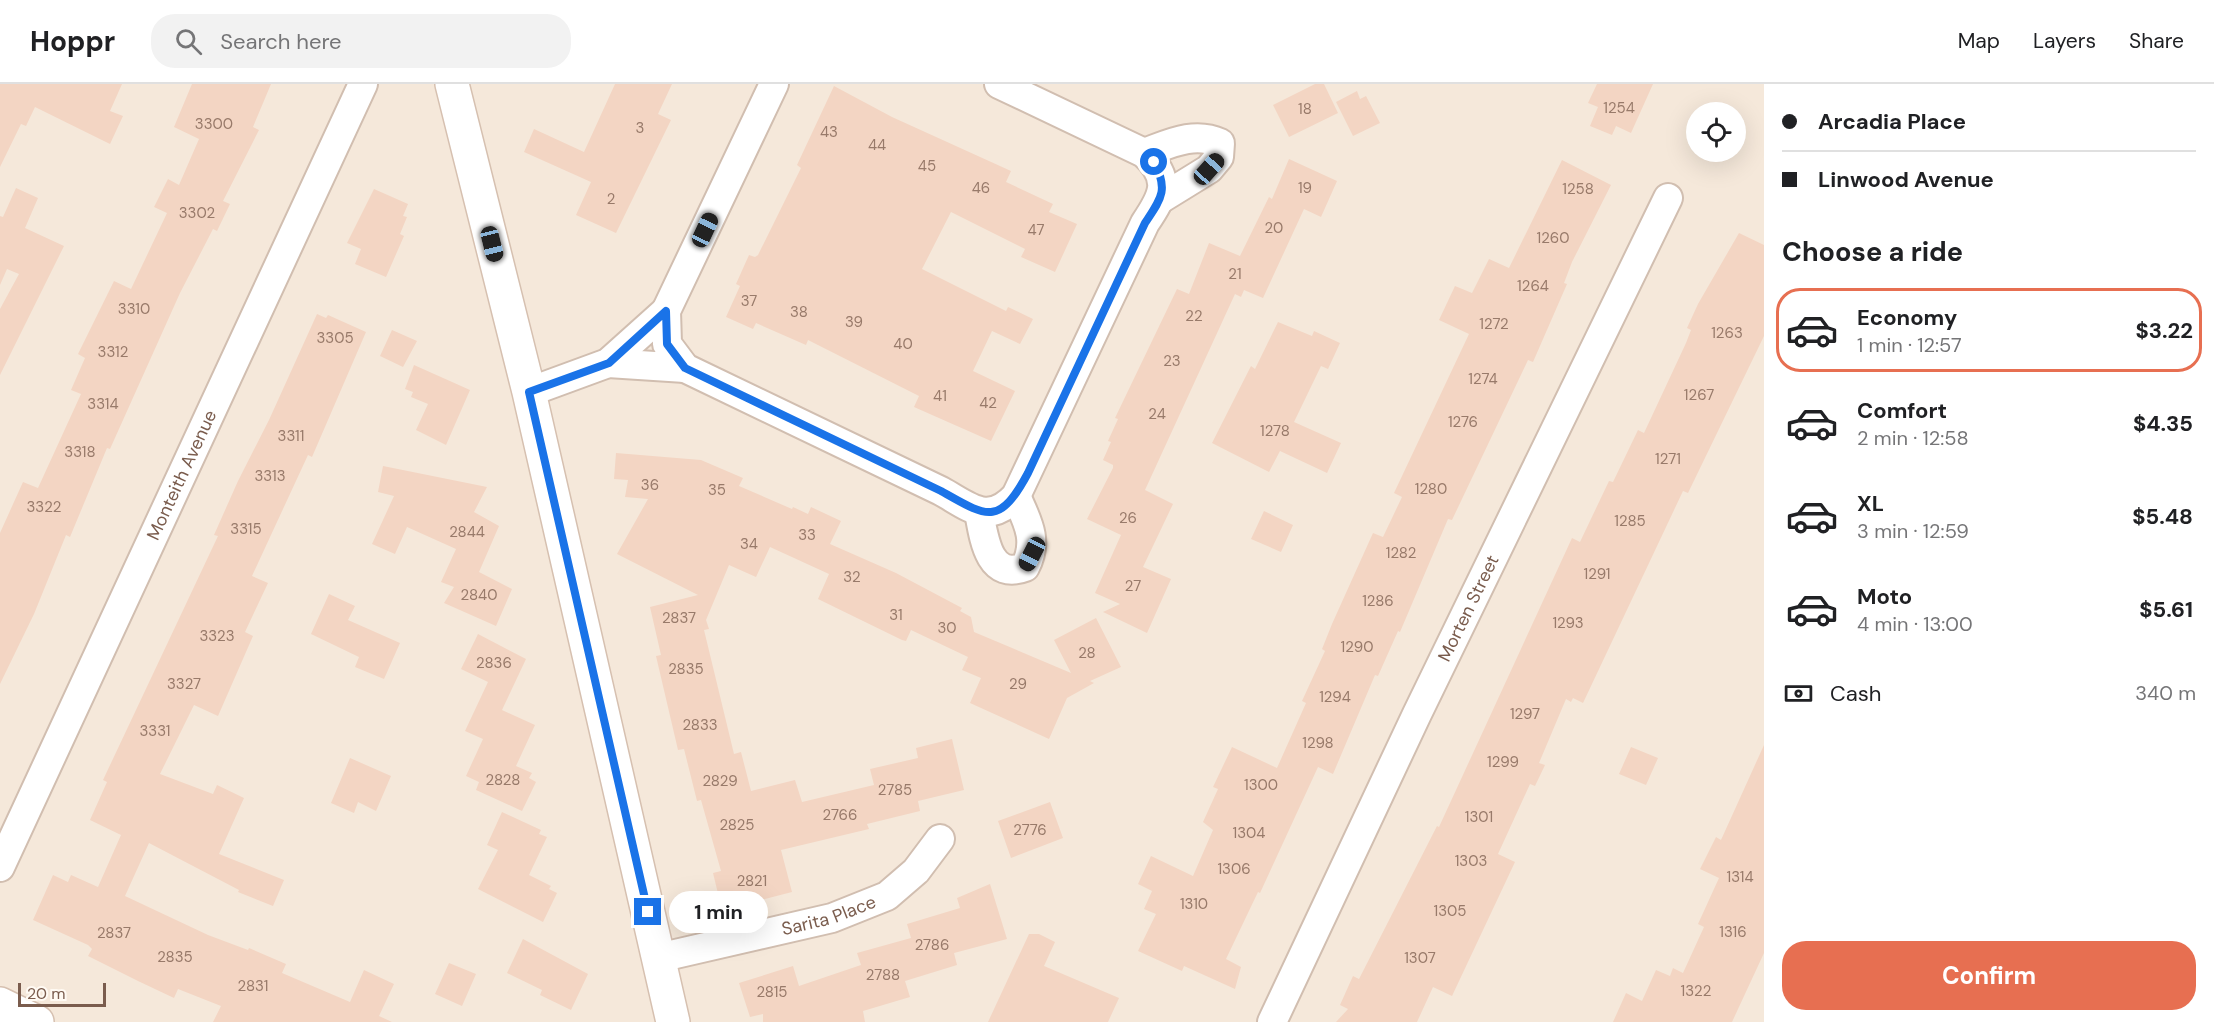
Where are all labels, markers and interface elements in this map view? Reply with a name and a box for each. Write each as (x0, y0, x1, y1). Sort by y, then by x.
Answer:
search box (151, 14, 571, 68)
text: Hoppr (30, 23, 115, 60)
icon: search (172, 25, 205, 58)
text: Search here (220, 27, 342, 56)
text: Map (1958, 27, 2000, 55)
text: Layers (2033, 27, 2096, 55)
text: Share (2129, 27, 2184, 55)
house number: 1254 (1603, 98, 1635, 118)
house number: 18 (1298, 99, 1312, 119)
map controls (1686, 102, 1746, 162)
button: locate (1686, 102, 1746, 162)
text: Arcadia Place (1818, 107, 1966, 136)
house number: 3300 (195, 114, 233, 134)
house number: 3 (636, 118, 644, 138)
house number: 43 (820, 122, 838, 142)
house number: 44 (868, 135, 886, 155)
route start (1140, 148, 1167, 175)
car (1190, 150, 1228, 188)
house number: 45 (918, 156, 936, 176)
text: Linwood Avenue (1818, 165, 1994, 194)
house number: 46 (972, 178, 990, 198)
house number: 19 (1298, 178, 1312, 198)
house number: 1258 (1562, 179, 1594, 199)
house number: 2 (607, 189, 615, 209)
house number: 3302 (179, 203, 215, 223)
car (689, 210, 721, 250)
house number: 20 (1265, 218, 1283, 238)
house number: 47 (1027, 220, 1045, 240)
car (479, 224, 505, 264)
house number: 1260 (1536, 228, 1570, 248)
text: Choose a ride (1782, 234, 1963, 269)
house number: 21 (1228, 264, 1242, 284)
house number: 1264 (1517, 276, 1549, 296)
house number: 37 (741, 291, 757, 311)
house number: 3310 (118, 299, 150, 319)
house number: 38 (790, 302, 808, 322)
icon: car (1785, 303, 1839, 357)
text: Economy (1857, 303, 1957, 332)
house number: 22 (1185, 306, 1203, 326)
house number: 39 (845, 312, 863, 332)
house number: 1272 (1479, 314, 1509, 334)
text: $3.22 (2136, 316, 2193, 345)
house number: 1263 (1711, 323, 1743, 343)
house number: 3305 (316, 328, 354, 348)
text: 1 min · 12:57 (1857, 332, 1962, 358)
house number: 40 (893, 334, 913, 354)
house number: 3312 (98, 342, 128, 362)
house number: 23 (1163, 351, 1181, 371)
house number: 1274 (1468, 369, 1498, 389)
house number: 1267 (1684, 385, 1714, 405)
house number: 41 (933, 386, 947, 406)
house number: 42 (979, 393, 997, 413)
house number: 3314 (87, 394, 119, 414)
icon: car (1785, 396, 1839, 450)
text: Comfort (1857, 396, 1947, 425)
house number: 24 (1148, 404, 1166, 424)
street label: Monteith Avenue (141, 406, 222, 544)
text: $4.35 (2133, 409, 2193, 438)
house number: 1276 (1448, 412, 1478, 432)
house number: 1278 (1260, 421, 1290, 441)
text: 2 min · 12:58 (1857, 425, 1969, 451)
house number: 3311 (278, 426, 304, 446)
house number: 3318 (64, 442, 96, 462)
house number: 1271 (1655, 449, 1681, 469)
house number: 3313 (254, 466, 286, 486)
house number: 36 (641, 475, 659, 495)
house number: 1280 (1415, 479, 1447, 499)
house number: 35 (708, 480, 726, 500)
icon: car (1785, 489, 1839, 543)
text: XL (1857, 489, 1884, 518)
house number: 3322 (26, 497, 62, 517)
text: $5.48 (2132, 502, 2193, 531)
house number: 26 (1119, 508, 1137, 528)
house number: 1285 (1614, 511, 1646, 531)
text: 3 min · 12:59 (1857, 518, 1969, 544)
house number: 3315 (230, 519, 262, 539)
house number: 2844 (449, 522, 485, 542)
house number: 33 (798, 525, 816, 545)
house number: 34 (740, 534, 758, 554)
car (1016, 534, 1048, 574)
house number: 1282 (1386, 543, 1416, 563)
street label: Morten Street (1432, 551, 1505, 666)
house number: 1291 (1583, 564, 1611, 584)
house number: 32 (843, 567, 861, 587)
house number: 27 (1125, 576, 1141, 596)
icon: car (1785, 582, 1839, 636)
text: Moto (1857, 582, 1912, 611)
house number: 2840 (461, 585, 497, 605)
house number: 1286 (1362, 591, 1394, 611)
text: $5.61 (2139, 595, 2193, 624)
house number: 31 (889, 605, 903, 625)
house number: 2837 (662, 608, 696, 628)
text: 4 min · 13:00 (1857, 611, 1973, 637)
house number: 1293 (1552, 613, 1584, 633)
house number: 30 (937, 618, 957, 638)
house number: 3323 (199, 626, 235, 646)
house number: 1290 (1341, 637, 1373, 657)
house number: 28 (1078, 643, 1096, 663)
house number: 2836 (476, 653, 512, 673)
house number: 2835 (668, 659, 704, 679)
house number: 3327 (167, 674, 201, 694)
house number: 29 (1009, 674, 1027, 694)
icon: cash (1782, 677, 1815, 710)
text: Cash (1830, 679, 1881, 708)
text: 340 m (2135, 680, 2196, 706)
house number: 1294 (1319, 687, 1351, 707)
house number: 1297 (1510, 704, 1540, 724)
house number: 2833 (682, 715, 718, 735)
house number: 3331 (139, 721, 171, 741)
house number: 1298 (1302, 733, 1334, 753)
house number: 1299 (1487, 752, 1519, 772)
house number: 2828 (486, 770, 520, 790)
house number: 2829 (702, 771, 738, 791)
house number: 1300 (1244, 775, 1278, 795)
house number: 2785 (878, 780, 912, 800)
house number: 2766 (823, 805, 857, 825)
house number: 1301 (1465, 807, 1493, 827)
house number: 2825 (719, 815, 755, 835)
house number: 2776 (1013, 820, 1047, 840)
house number: 1304 (1233, 823, 1265, 843)
house number: 1303 (1455, 851, 1487, 871)
house number: 1306 (1217, 859, 1251, 879)
house number: 1314 (1726, 867, 1754, 887)
house number: 2821 (737, 871, 767, 891)
street label: Sarita Place (779, 890, 879, 941)
callout: 1 min (669, 891, 768, 933)
house number: 1310 (1180, 894, 1208, 914)
route end (634, 898, 661, 925)
text: 1 min (694, 899, 743, 925)
house number: 1305 (1434, 901, 1466, 921)
house number: 1316 (1719, 922, 1747, 942)
house number: 2837 (97, 923, 131, 943)
house number: 2786 (915, 935, 949, 955)
button: Confirm (1782, 941, 2196, 1010)
house number: 2835 (157, 947, 193, 967)
house number: 1307 (1404, 948, 1436, 968)
house number: 2788 (866, 965, 900, 985)
house number: 2831 (238, 976, 268, 996)
scale bar (18, 980, 106, 1008)
house number: 1322 (1681, 981, 1711, 1001)
house number: 2815 (756, 982, 788, 1002)
text: 20 m (27, 983, 66, 1004)

